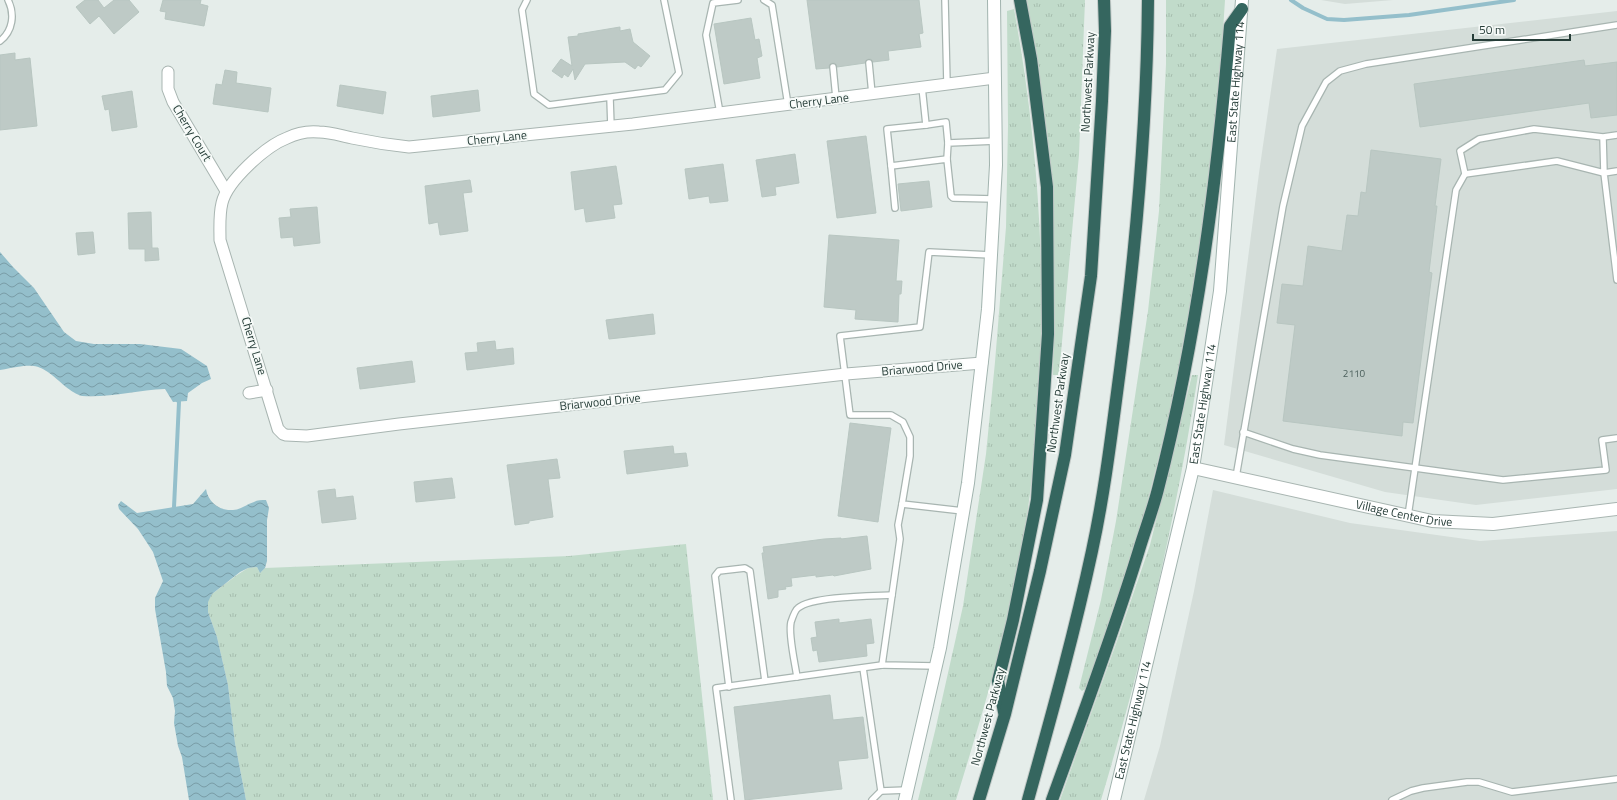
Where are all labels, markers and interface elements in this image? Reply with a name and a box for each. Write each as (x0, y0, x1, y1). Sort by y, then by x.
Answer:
scale bar (1473, 16, 1570, 42)
street label: East State Highway 114 (1221, 20, 1249, 143)
text: 50 m (1479, 20, 1505, 39)
street label: Northwest Parkway (1075, 31, 1100, 133)
street label: Cherry Lane (788, 87, 850, 114)
street label: Cherry Court (168, 101, 217, 165)
street label: Cherry Lane (466, 125, 528, 150)
street label: Cherry Lane (237, 314, 272, 377)
street label: East State Highway 114 (1184, 342, 1221, 466)
street label: Northwest Parkway (1041, 352, 1074, 454)
street label: Briarwood Drive (881, 354, 963, 381)
house number: 2110 (1343, 366, 1366, 381)
street label: Briarwood Drive (559, 388, 641, 415)
street label: Village Center Drive (1354, 494, 1453, 531)
street label: East State Highway 114 (1109, 658, 1156, 781)
street label: Northwest Parkway (965, 666, 1010, 768)

